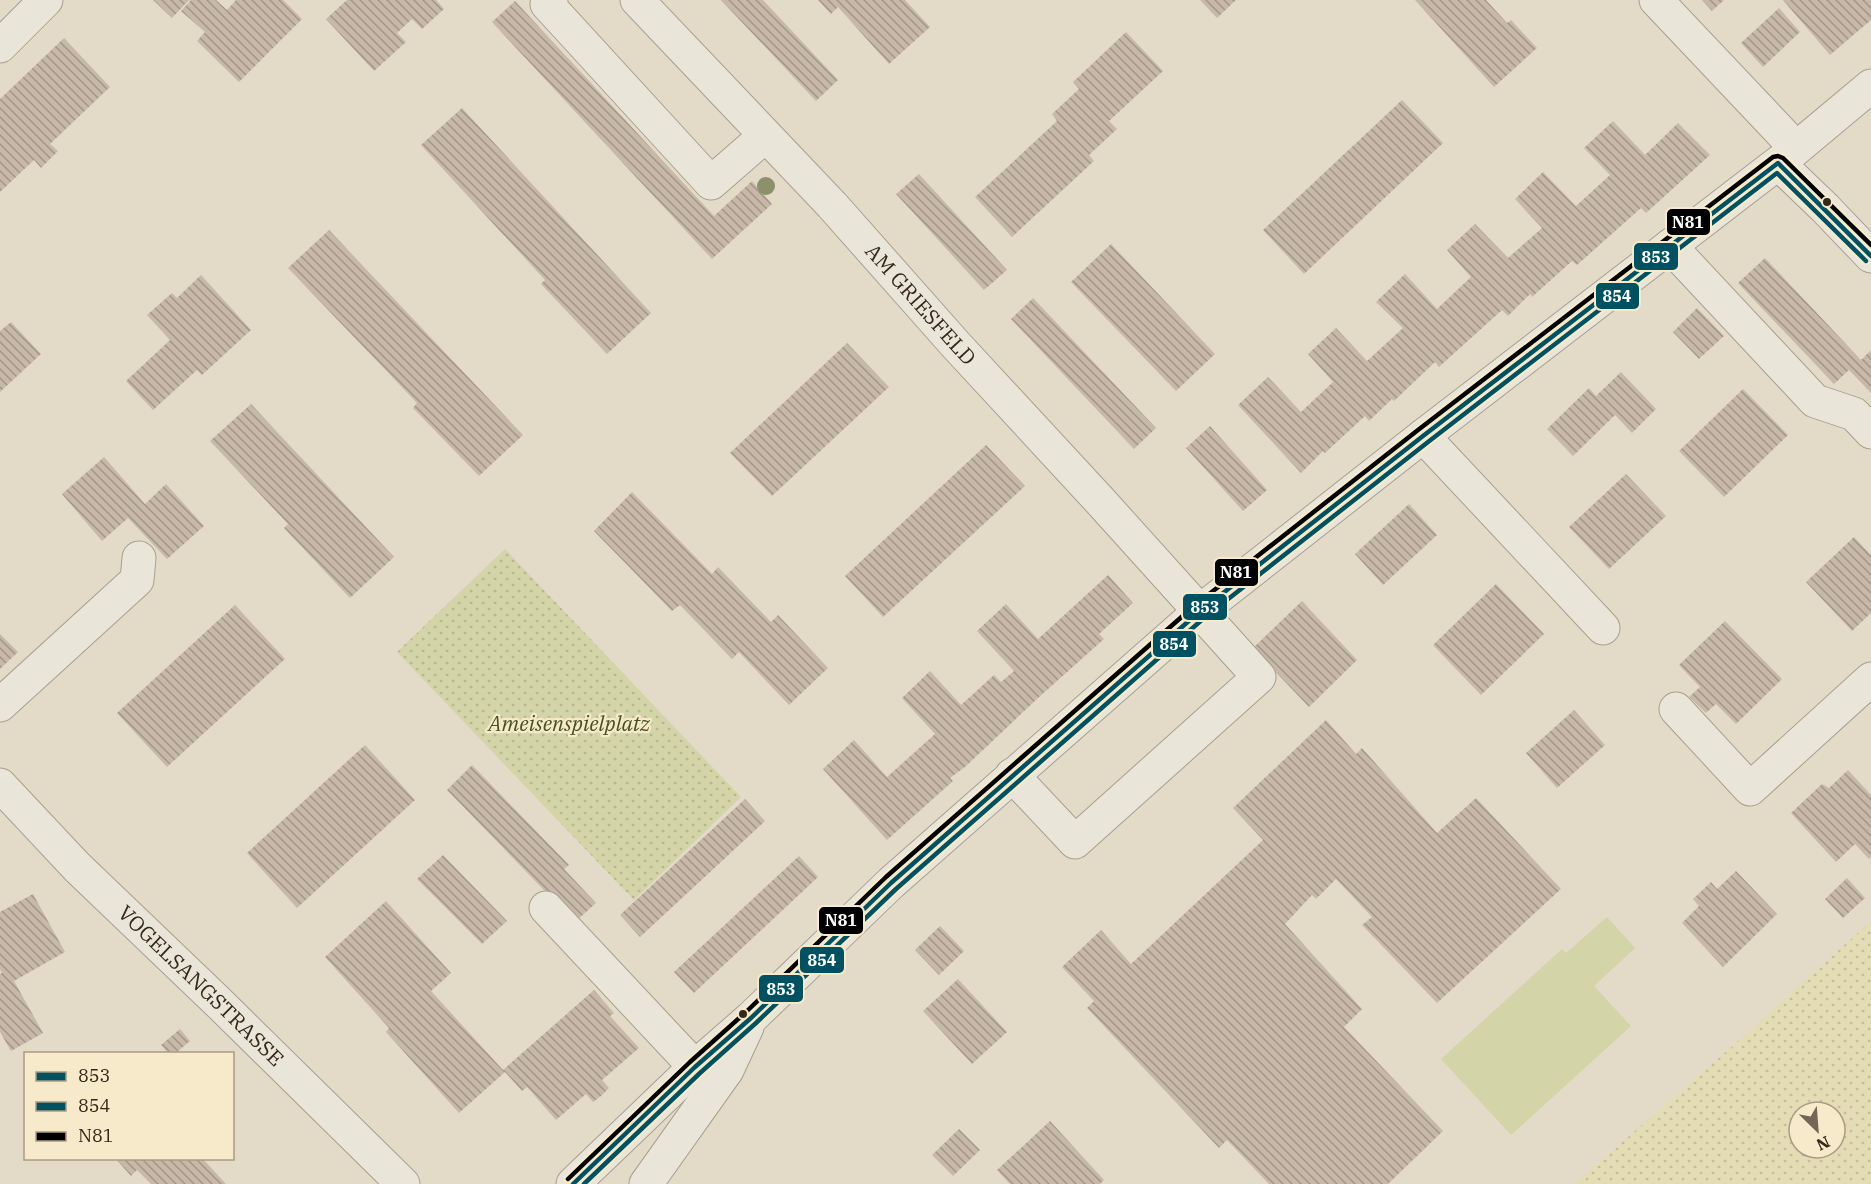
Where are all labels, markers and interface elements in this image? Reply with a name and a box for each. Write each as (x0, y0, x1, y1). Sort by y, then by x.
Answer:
unlabelled marker (1821, 196, 1833, 208)
line badge: N81 (1666, 208, 1711, 236)
text: N81 (1672, 212, 1704, 232)
street label: AM GRIESFELD (859, 237, 983, 371)
line badge: 853 (1633, 242, 1679, 271)
text: 853 (1642, 247, 1670, 267)
line badge: 854 (1595, 282, 1640, 310)
text: 854 (1603, 286, 1632, 306)
line badge: N81 (1214, 558, 1259, 587)
text: N81 (1220, 562, 1252, 582)
line badge: 853 (1182, 593, 1228, 621)
text: 853 (1191, 597, 1219, 617)
line badge: 854 (1152, 630, 1197, 658)
text: 854 (1160, 634, 1189, 654)
park label: Ameisenspielplatz (486, 709, 650, 737)
street label: VOGELSANGSTRASSE (112, 899, 290, 1072)
line badge: N81 (818, 906, 864, 935)
text: N81 (825, 910, 857, 930)
line badge: 854 (799, 946, 845, 974)
text: 854 (808, 950, 837, 970)
line badge: 853 (758, 974, 804, 1003)
text: 853 (767, 979, 795, 999)
unlabelled marker (737, 1008, 749, 1020)
legend (24, 1052, 234, 1160)
text: 853 (78, 1064, 110, 1087)
text: 854 (78, 1094, 110, 1117)
north arrow (1787, 1100, 1847, 1160)
text: N81 (78, 1124, 114, 1147)
text: N (1813, 1132, 1833, 1155)

